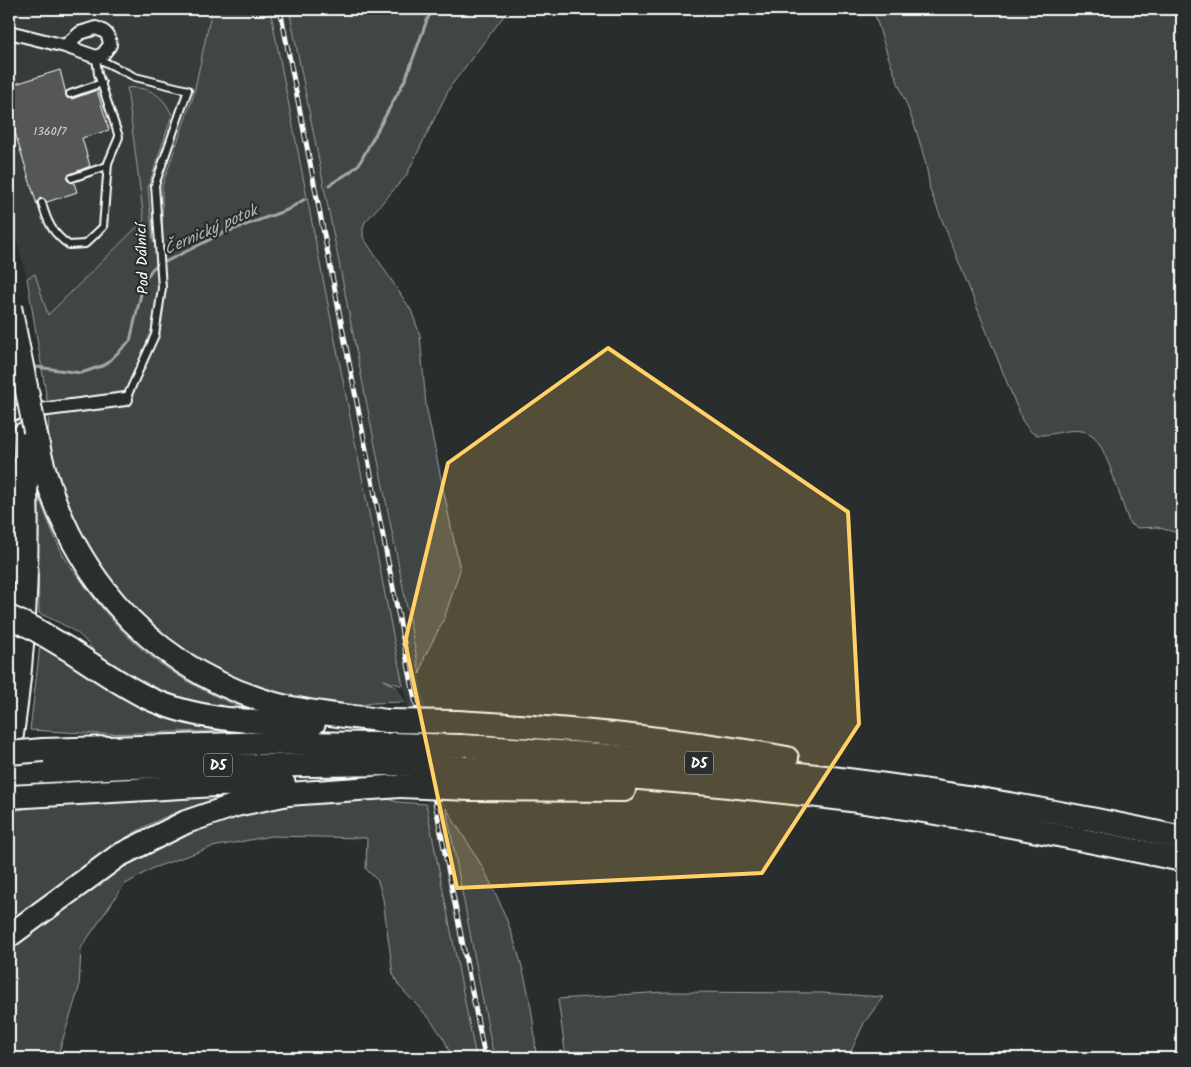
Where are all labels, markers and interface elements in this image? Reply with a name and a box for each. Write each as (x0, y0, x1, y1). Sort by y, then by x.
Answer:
house number: 1360/7 (33, 122, 67, 141)
water label: Černický potok (160, 198, 264, 262)
street label: Pod Dálnicí (130, 221, 156, 295)
road number: D5 (685, 751, 713, 774)
road number: D5 (204, 754, 232, 776)

